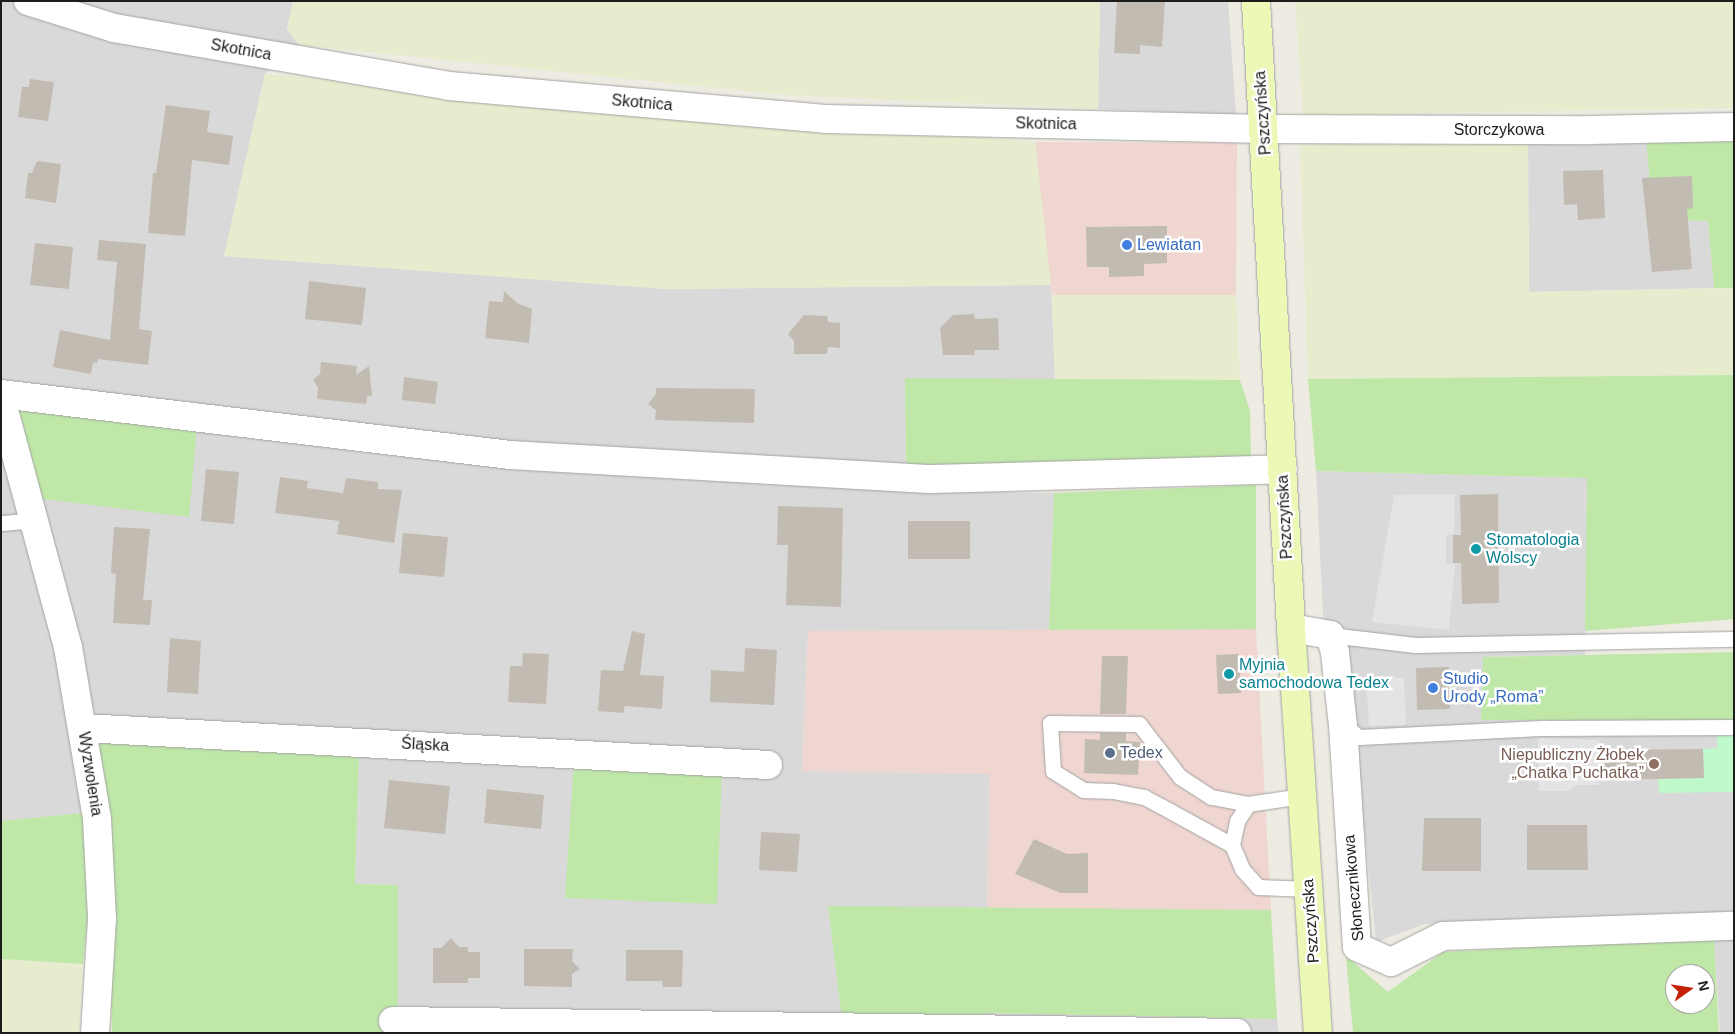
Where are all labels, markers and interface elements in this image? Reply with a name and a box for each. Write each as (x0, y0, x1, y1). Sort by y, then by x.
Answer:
street label: Skotnica (209, 35, 273, 65)
street label: Pszczyńska (1250, 70, 1276, 156)
street label: Skotnica (611, 91, 673, 115)
street label: Skotnica (1015, 114, 1077, 134)
street label: Storczykowa (1454, 120, 1544, 140)
place label: Lewiatan (1137, 235, 1201, 255)
marker: Lewiatan (1121, 239, 1133, 251)
street label: Pszczyńska (1273, 474, 1297, 560)
place label: Stomatologia Wolscy (1486, 530, 1579, 568)
marker: Stomatologia Wolscy (1470, 543, 1482, 555)
place label: Myjnia samochodowa Tedex (1239, 655, 1389, 693)
marker: Myjnia samochodowa Tedex (1223, 668, 1235, 680)
place label: Studio Urody „Roma” (1443, 669, 1543, 707)
marker: Studio Urody „Roma” (1427, 682, 1439, 694)
street label: Wyzwolenia (74, 730, 106, 818)
street label: Śląska (401, 734, 449, 756)
place label: Tedex (1120, 743, 1163, 763)
place label: Niepubliczny Żłobek „Chatka Puchatka” (1501, 745, 1644, 783)
marker: Tedex (1104, 747, 1116, 759)
marker: Niepubliczny Żłobek „Chatka Puchatka” (1648, 758, 1660, 770)
street label: Słonecznikowa (1340, 834, 1368, 942)
street label: Pszczyńska (1298, 878, 1324, 964)
north arrow (1665, 964, 1715, 1014)
text: N (1695, 979, 1713, 993)

